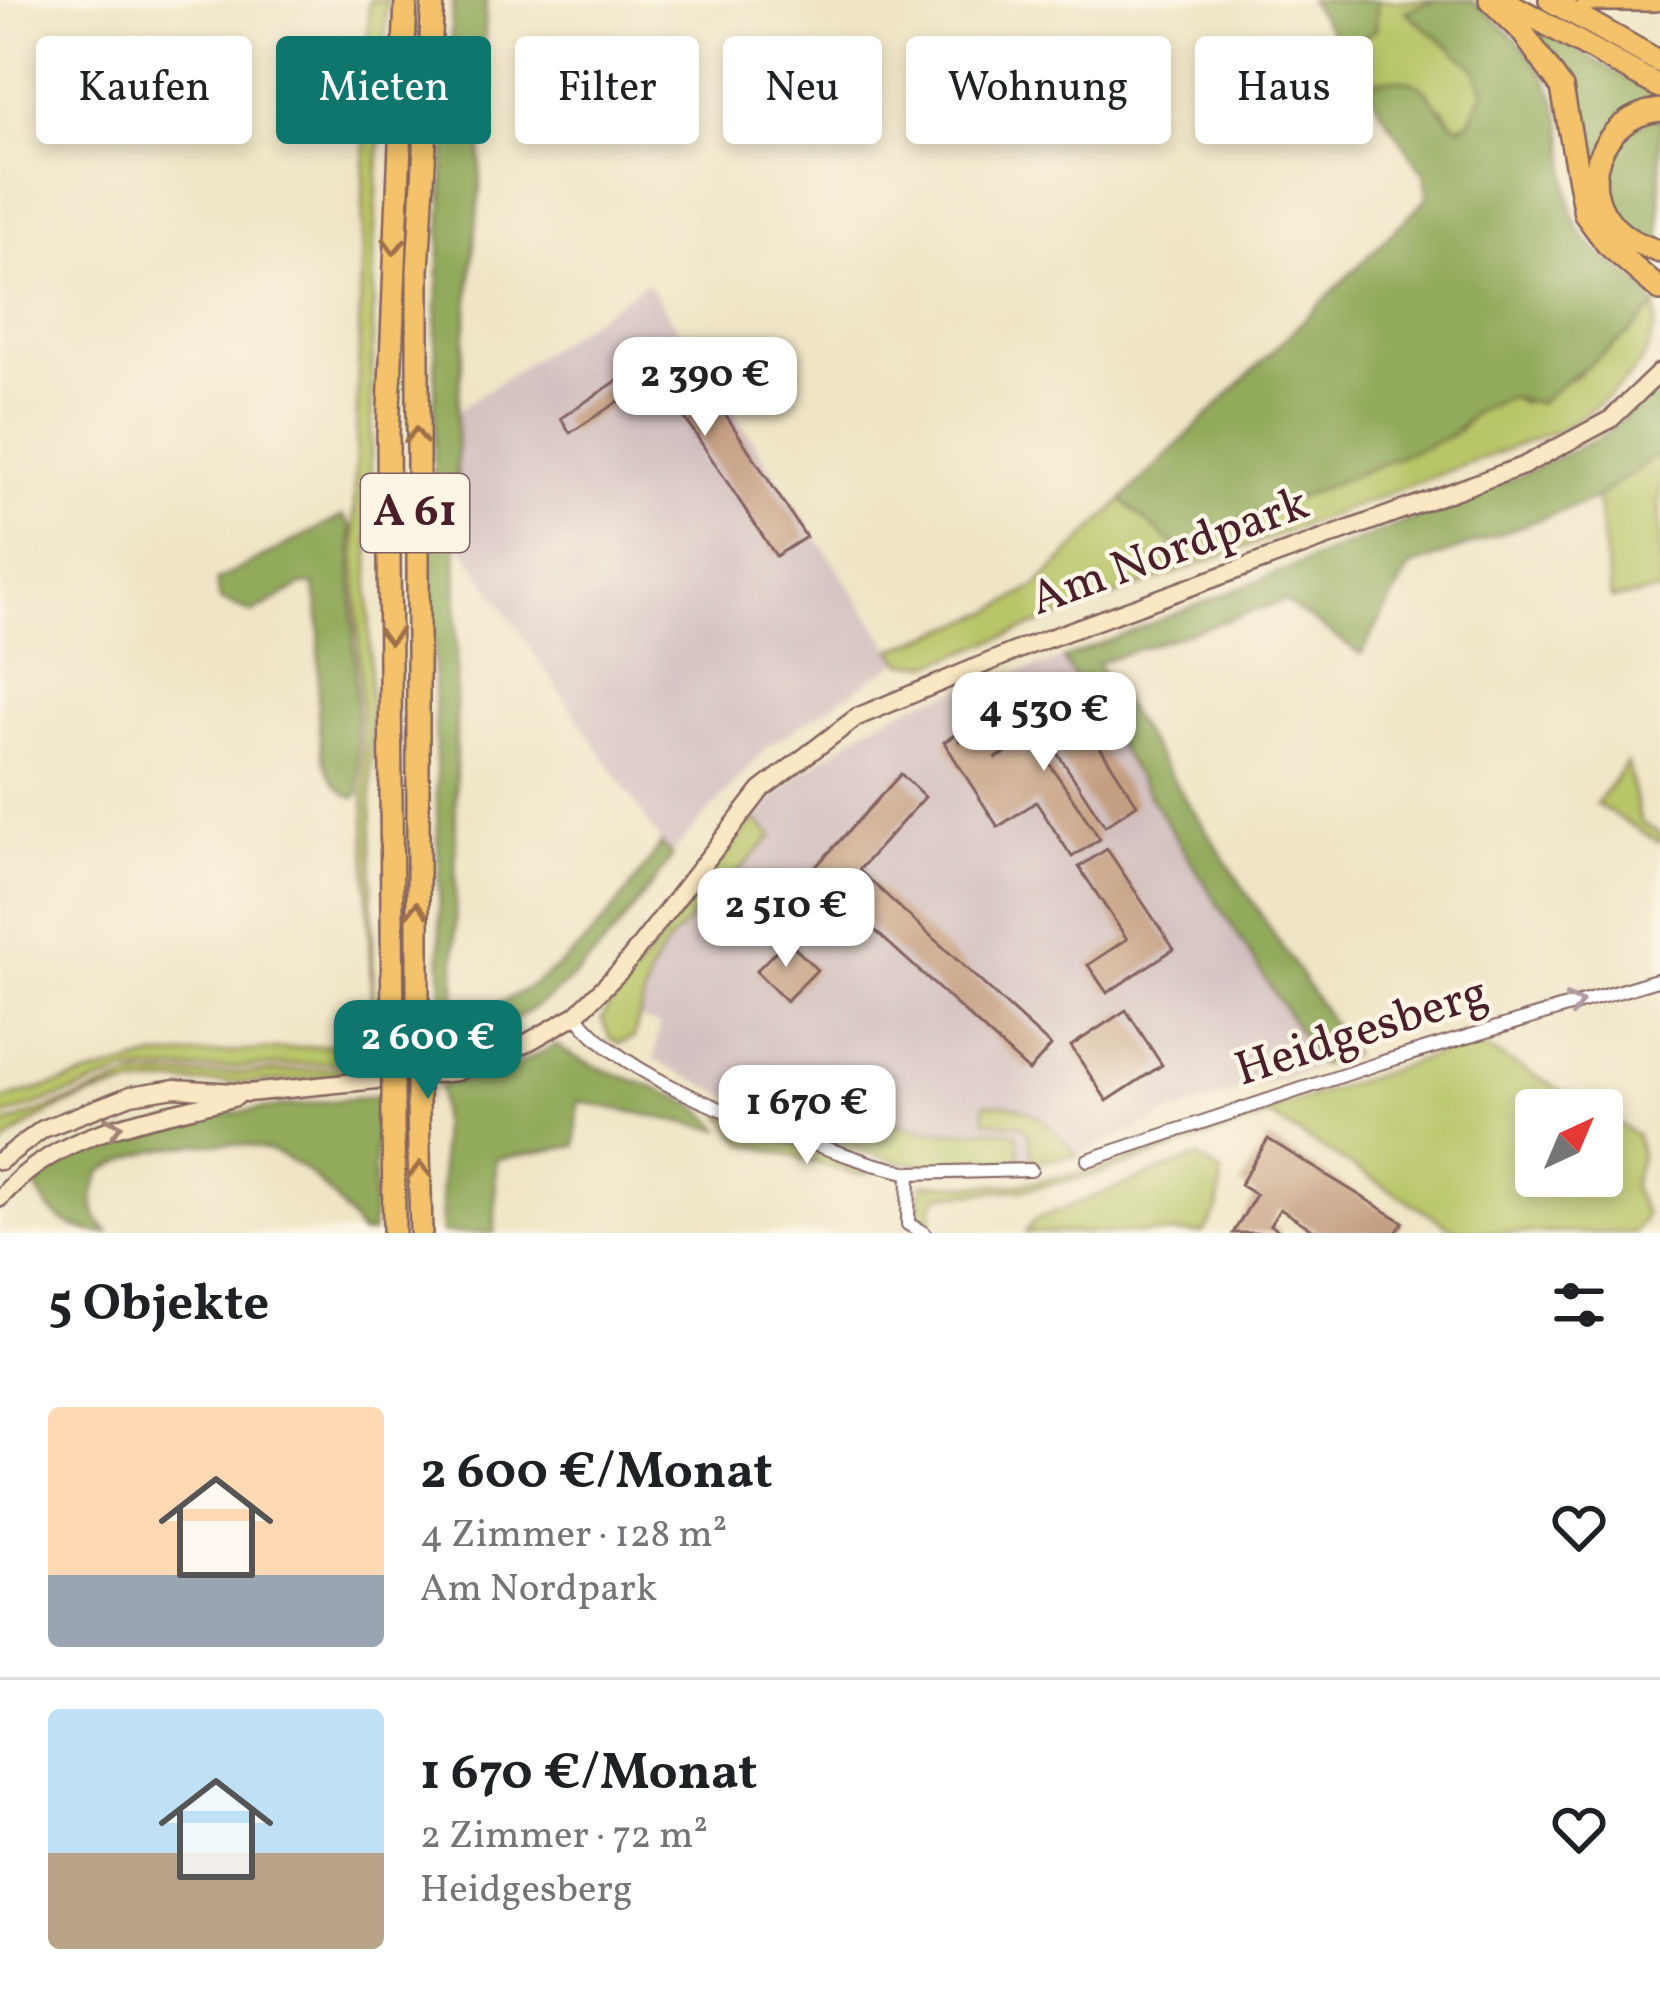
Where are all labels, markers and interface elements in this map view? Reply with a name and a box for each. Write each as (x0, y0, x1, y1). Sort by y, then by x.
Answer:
chip: Kaufen (36, 36, 252, 144)
chip: Mieten (276, 36, 491, 144)
chip: Filter (515, 36, 699, 144)
chip: Neu (723, 36, 882, 144)
chip: Wohnung (906, 36, 1171, 144)
chip: Haus (1195, 36, 1373, 144)
one-way arrow (382, 237, 408, 256)
pin: 2 390 € (594, 337, 816, 439)
text: 2 390 € (640, 349, 770, 403)
one-way arrow (403, 426, 429, 445)
street label: Am Nordpark (1021, 472, 1319, 634)
road number: A 61 (361, 474, 469, 552)
one-way arrow (377, 628, 403, 646)
pin: 4 530 € (933, 672, 1155, 774)
text: 4 530 € (979, 684, 1109, 738)
pin: 2 510 € (675, 868, 897, 970)
text: 2 510 € (724, 880, 848, 934)
one-way arrow (404, 900, 430, 918)
street label: Heidgesberg (1227, 961, 1497, 1105)
one-way arrow (1564, 993, 1585, 1018)
pin: 2 600 € (317, 1000, 539, 1102)
text: 2 600 € (361, 1012, 495, 1066)
pin: 1 670 € (696, 1065, 918, 1167)
text: 1 670 € (746, 1077, 868, 1131)
north arrow (1515, 1089, 1623, 1197)
map controls (1515, 1089, 1623, 1197)
one-way arrow (104, 1116, 124, 1141)
one-way arrow (407, 1160, 433, 1179)
text: 5 Objekte (48, 1270, 269, 1341)
icon: filters (1546, 1272, 1612, 1338)
text: 2 600 €/Monat (420, 1438, 773, 1509)
icon: home (144, 1455, 288, 1599)
icon: heart (1546, 1494, 1612, 1560)
text: 4 Zimmer · 128 m² (420, 1509, 727, 1563)
text: Am Nordpark (420, 1563, 657, 1617)
text: 1 670 €/Monat (420, 1739, 757, 1810)
icon: home (144, 1757, 288, 1901)
icon: heart (1546, 1796, 1612, 1862)
text: 2 Zimmer · 72 m² (420, 1810, 708, 1864)
text: Heidgesberg (420, 1864, 633, 1918)

